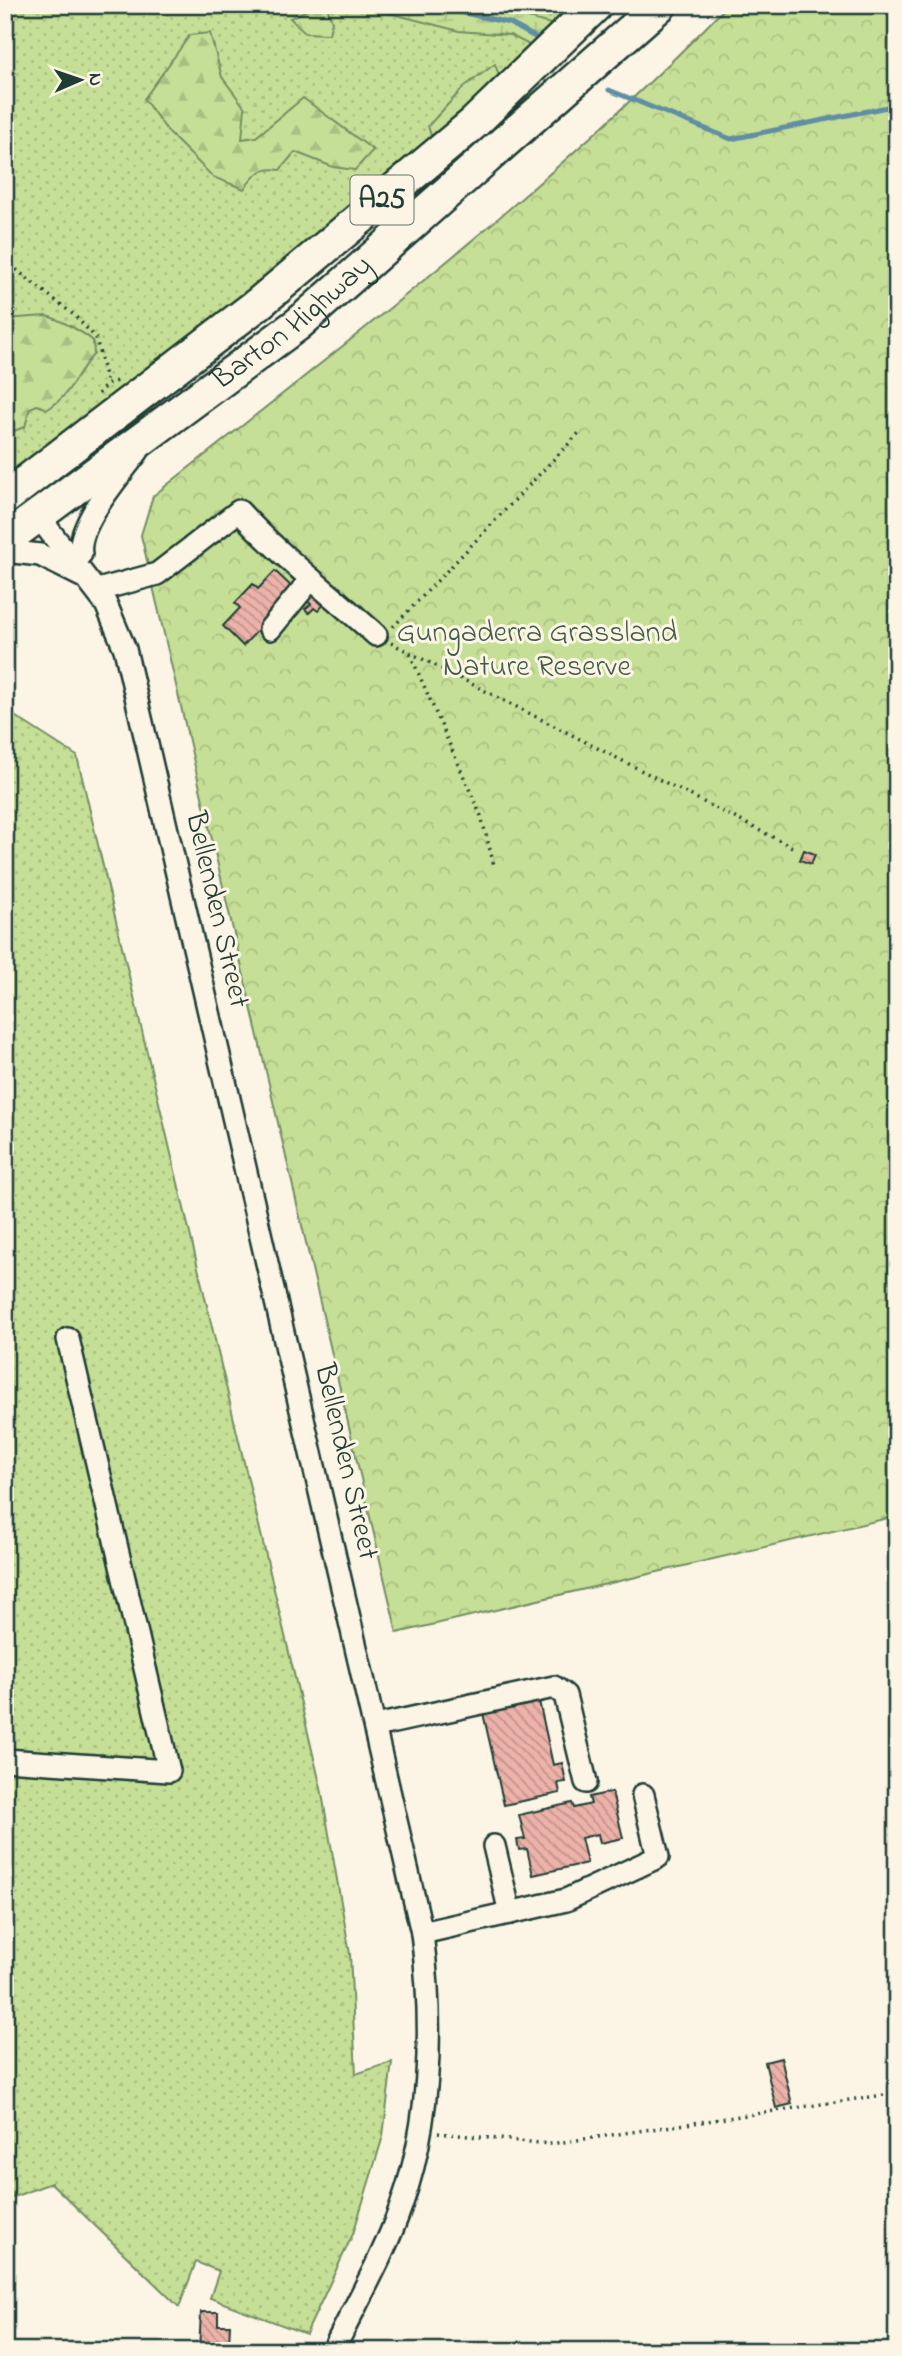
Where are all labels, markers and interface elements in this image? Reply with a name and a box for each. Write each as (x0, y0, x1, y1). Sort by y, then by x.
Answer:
north arrow (46, 46, 116, 116)
text: N (81, 73, 108, 87)
road number: A25 (350, 176, 414, 224)
street label: Barton Highway (202, 245, 383, 403)
park label: Gungaderra Grassland Nature Reserve (397, 612, 677, 690)
street label: Bellenden Street (172, 807, 260, 1012)
street label: Bellenden Street (301, 1359, 389, 1564)

